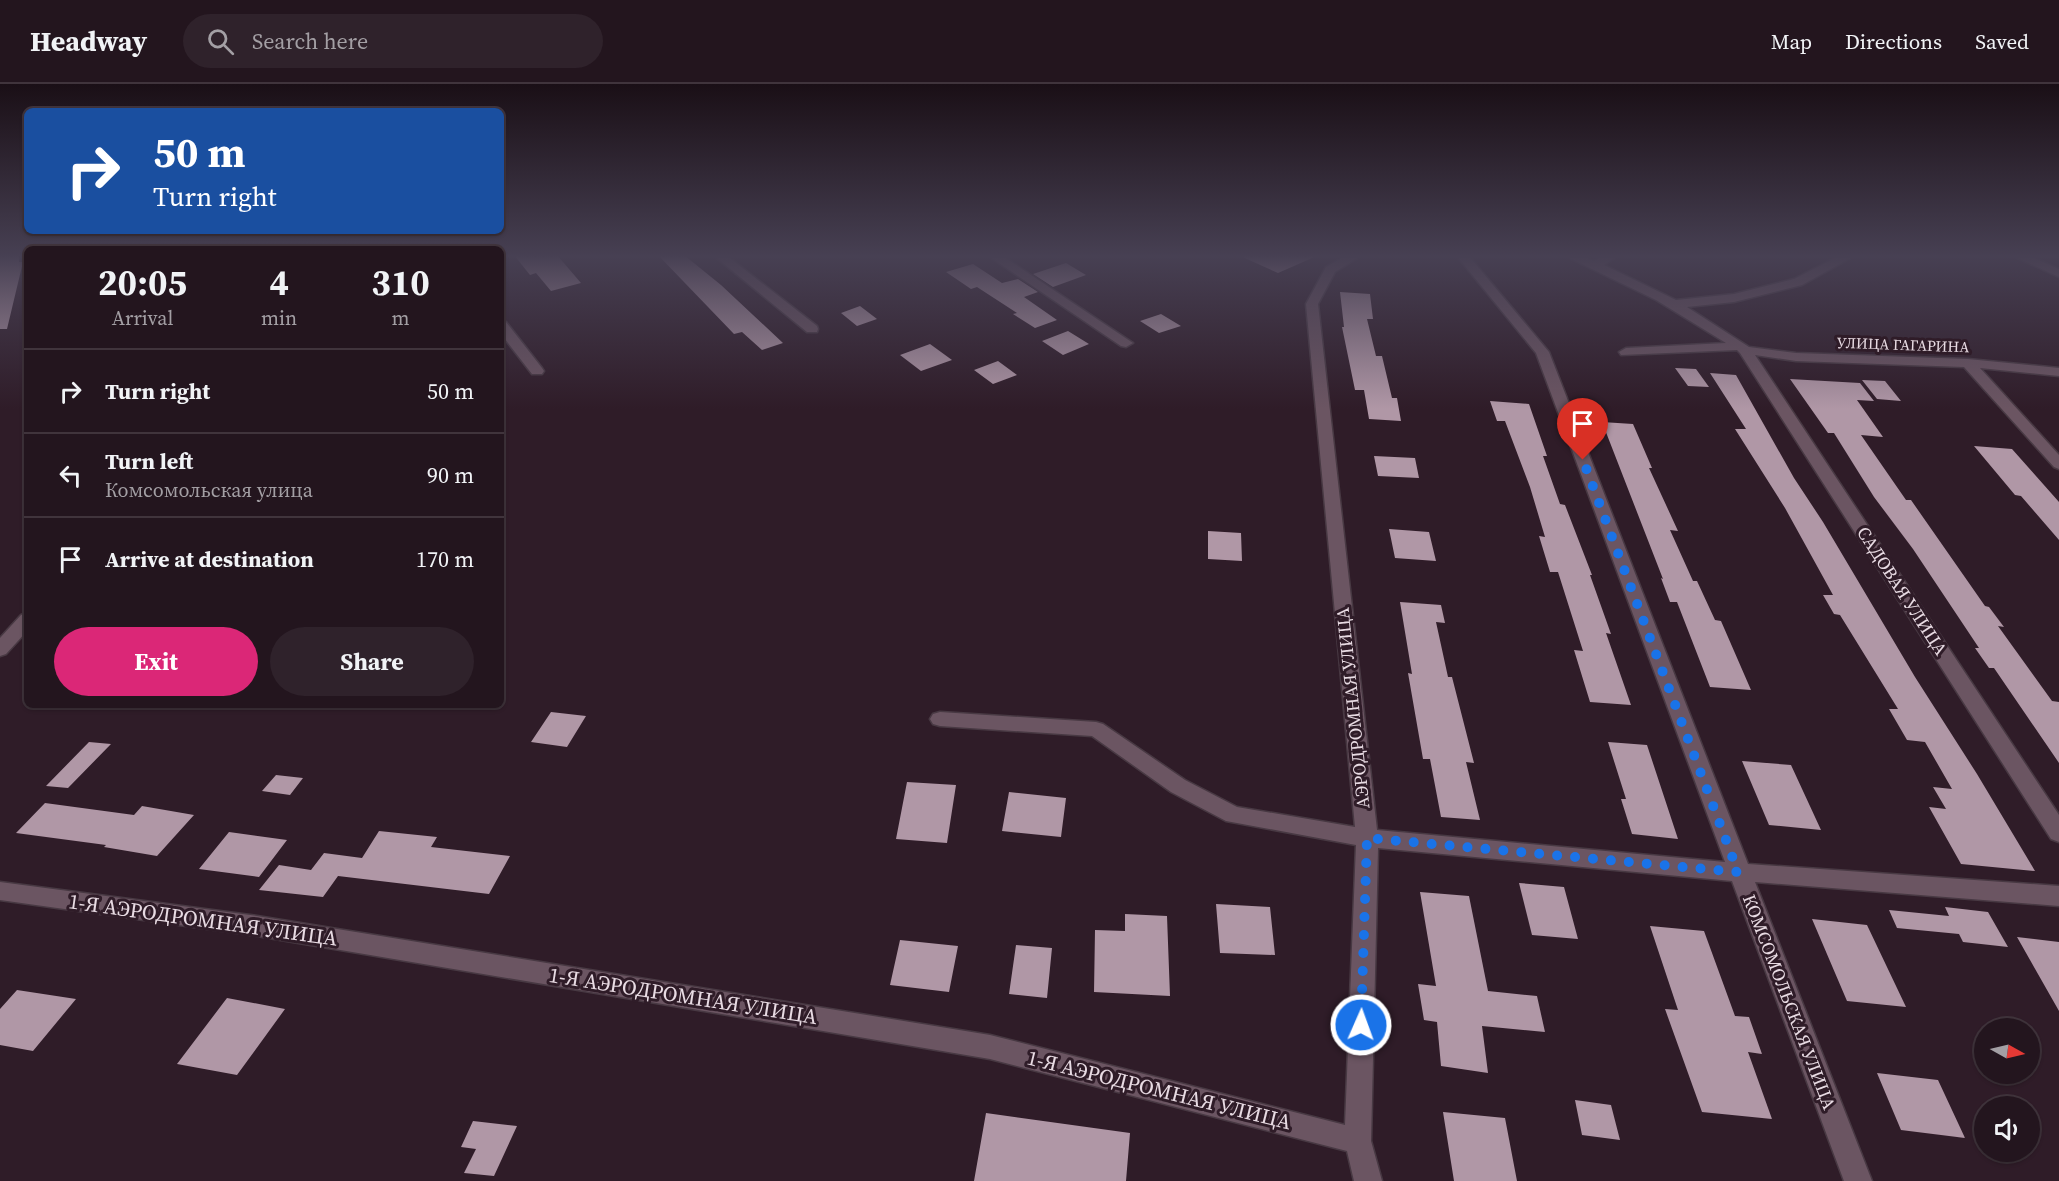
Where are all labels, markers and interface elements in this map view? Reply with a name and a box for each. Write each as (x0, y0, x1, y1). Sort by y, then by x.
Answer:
search box (183, 14, 603, 68)
text: Headway (30, 22, 147, 60)
icon: search (204, 25, 237, 58)
text: Search here (252, 26, 368, 56)
text: Map (1771, 27, 1812, 56)
text: Directions (1845, 27, 1942, 56)
text: Saved (1975, 27, 2029, 56)
text: 50 m (153, 123, 246, 181)
icon: right (54, 132, 132, 210)
text: Turn right (153, 178, 277, 215)
text: 20:05 (98, 258, 187, 307)
text: 4 (269, 258, 289, 307)
text: 310 (371, 258, 430, 307)
text: Arrival (112, 304, 173, 332)
text: min (261, 304, 297, 332)
text: m (392, 304, 410, 332)
street label: УЛИЦА ГАГАРИНА (1836, 332, 1970, 357)
icon: right (54, 375, 87, 408)
text: Turn right (105, 376, 210, 406)
text: 50 m (427, 376, 474, 406)
pin (1557, 398, 1608, 460)
icon: arrive (1566, 407, 1599, 440)
text: Turn left (105, 446, 193, 476)
icon: left (54, 459, 87, 492)
text: 90 m (427, 460, 474, 490)
text: Комсомольская улица (105, 476, 313, 504)
street label: САДОВАЯ УЛИЦА (1851, 521, 1954, 660)
icon: arrive (54, 543, 87, 576)
text: Arrive at destination (105, 544, 314, 574)
text: 170 m (416, 544, 474, 574)
street label: АЭРОДРОМНАЯ УЛИЦА (1329, 606, 1376, 810)
button: Exit (54, 627, 258, 696)
button: Share (270, 627, 474, 696)
street label: 1-Я АЭРОДРОМНАЯ УЛИЦА (67, 886, 339, 953)
street label: КОМСОМОЛЬСКАЯ УЛИЦА (1737, 891, 1842, 1113)
street label: 1-Я АЭРОДРОМНАЯ УЛИЦА (547, 960, 819, 1031)
position arrow (1329, 993, 1393, 1057)
north arrow (1974, 1018, 2040, 1084)
map controls (1974, 1018, 2040, 1162)
street label: 1-Я АЭРОДРОМНАЯ УЛИЦА (1024, 1043, 1294, 1136)
button: sound (1974, 1096, 2040, 1162)

